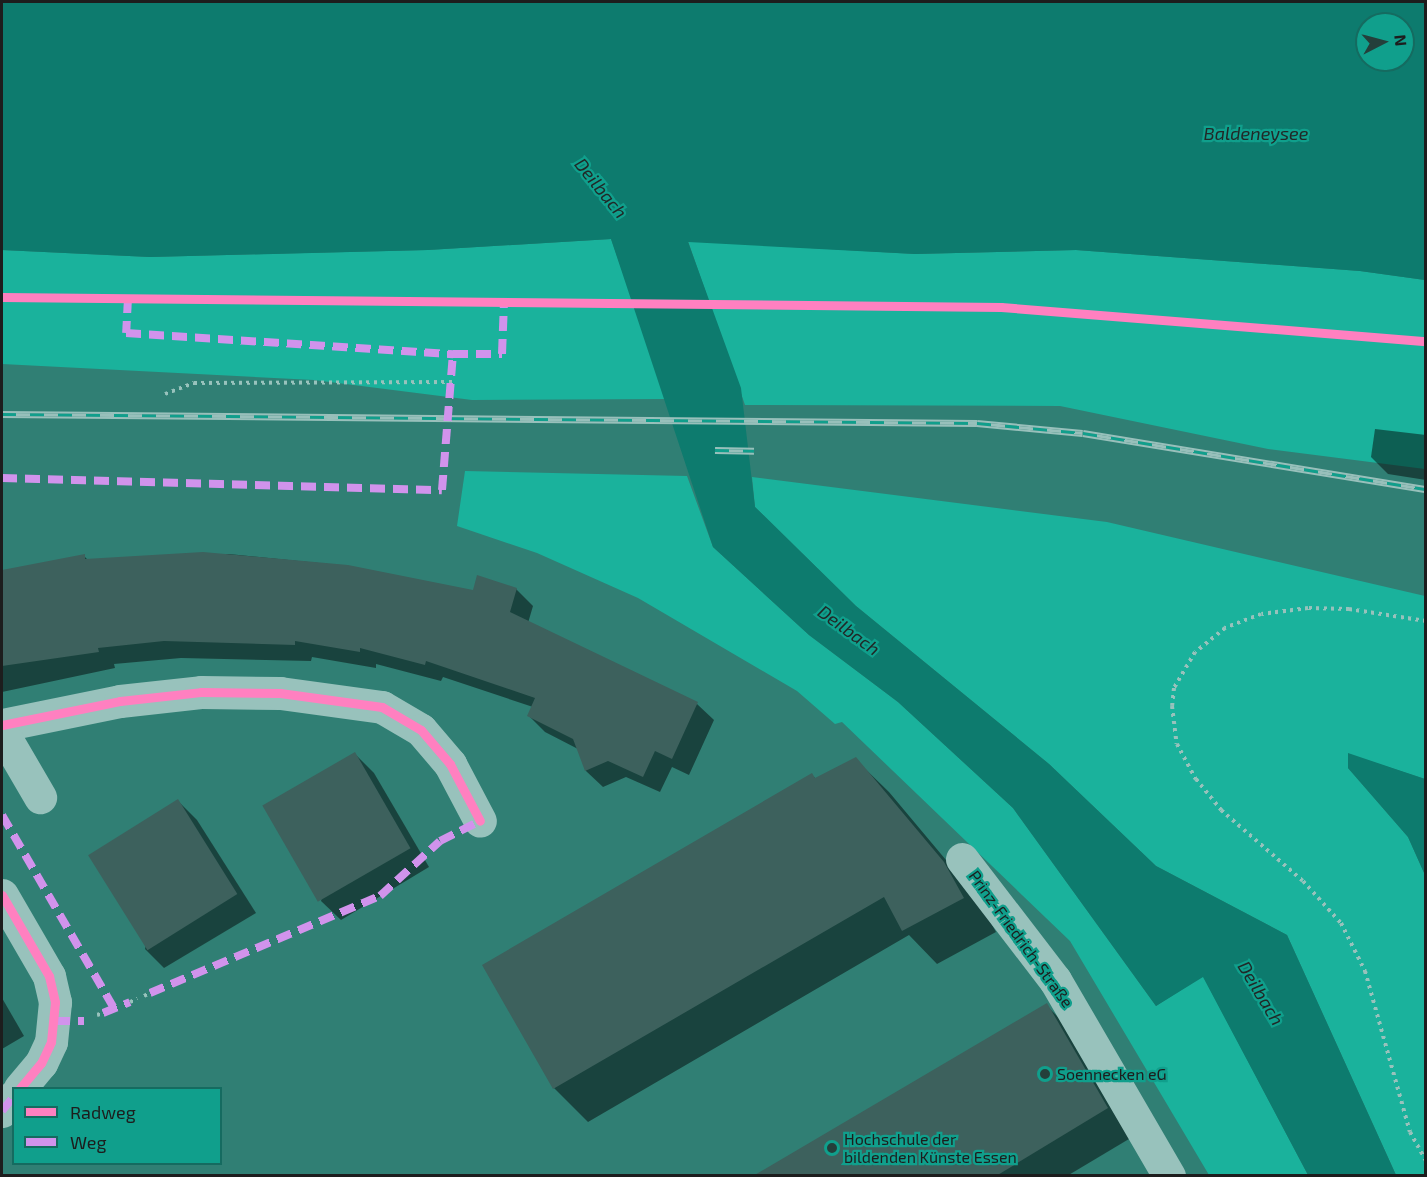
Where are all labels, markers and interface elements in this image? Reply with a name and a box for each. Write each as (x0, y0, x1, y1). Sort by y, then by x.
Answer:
north arrow (1355, 12, 1415, 72)
text: N (1391, 34, 1411, 47)
water label: Baldeneysee (1204, 122, 1308, 144)
water label: Deilbach (570, 154, 632, 222)
water label: Deilbach (814, 600, 884, 660)
street label: Prinz-Friedrich-Straße (965, 867, 1077, 1011)
water label: Deilbach (1233, 957, 1289, 1029)
place label: Soennecken eG (1057, 1064, 1167, 1084)
marker: Soennecken eG (1038, 1067, 1052, 1081)
legend (12, 1087, 222, 1165)
text: Radweg (70, 1101, 136, 1123)
place label: Hochschule der bildenden Künste Essen (844, 1129, 1017, 1167)
text: Weg (70, 1131, 106, 1153)
marker: Hochschule der bildenden Künste Essen (825, 1141, 839, 1155)

